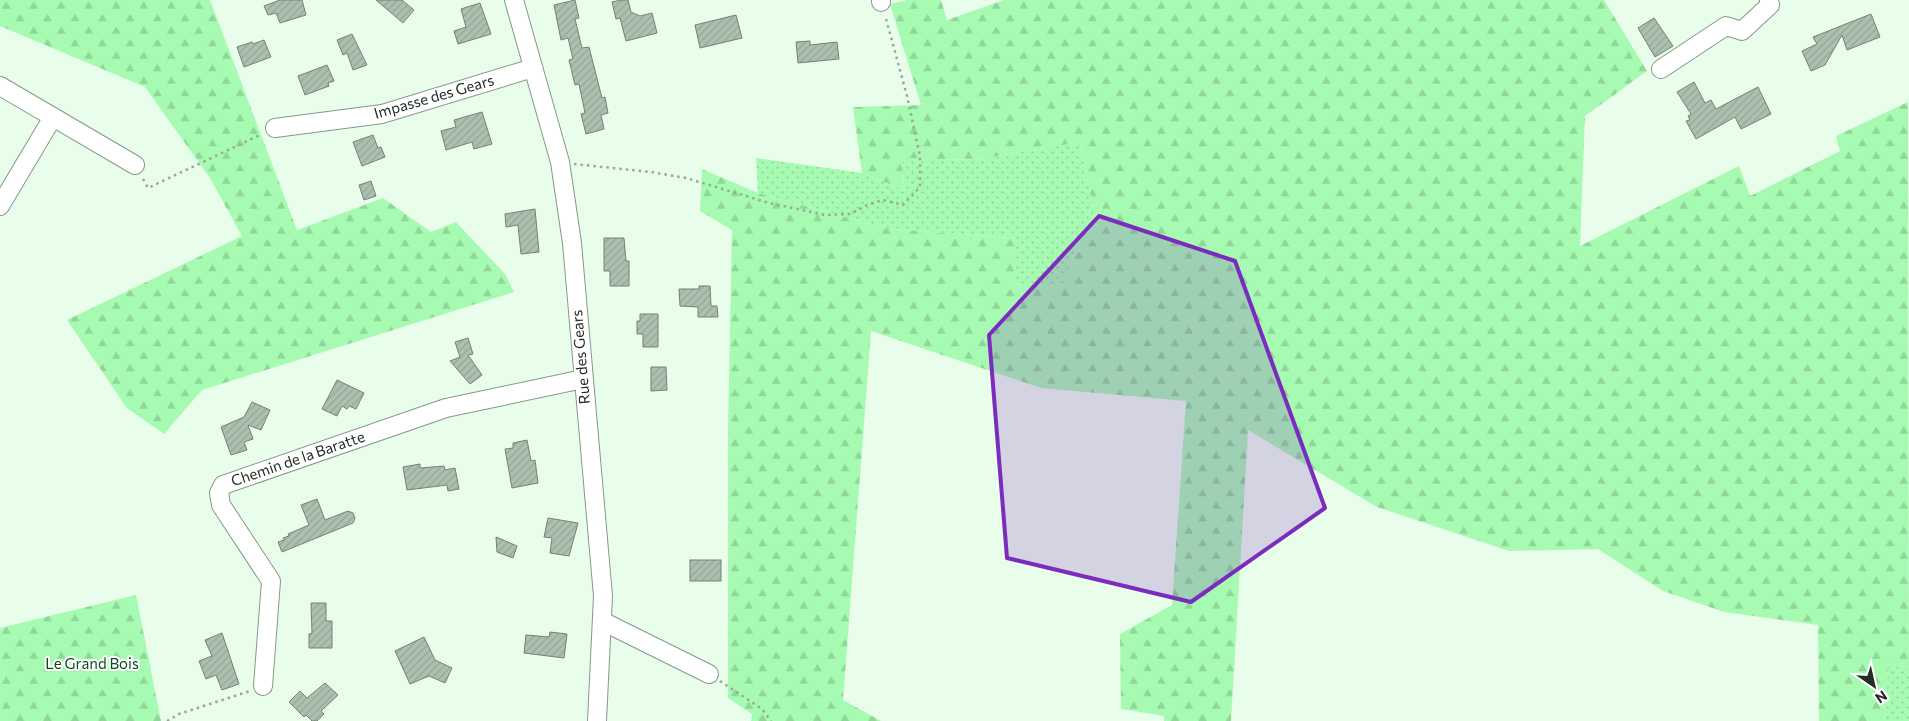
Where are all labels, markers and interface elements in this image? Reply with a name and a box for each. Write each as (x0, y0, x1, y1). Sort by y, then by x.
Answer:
street label: Impasse des Gears (372, 70, 496, 122)
street label: Rue des Gears (567, 309, 593, 405)
street label: Chemin de la Baratte (228, 427, 367, 489)
park label: Le Grand Bois (45, 654, 139, 672)
north arrow (1849, 661, 1899, 711)
text: N (1872, 687, 1891, 707)

